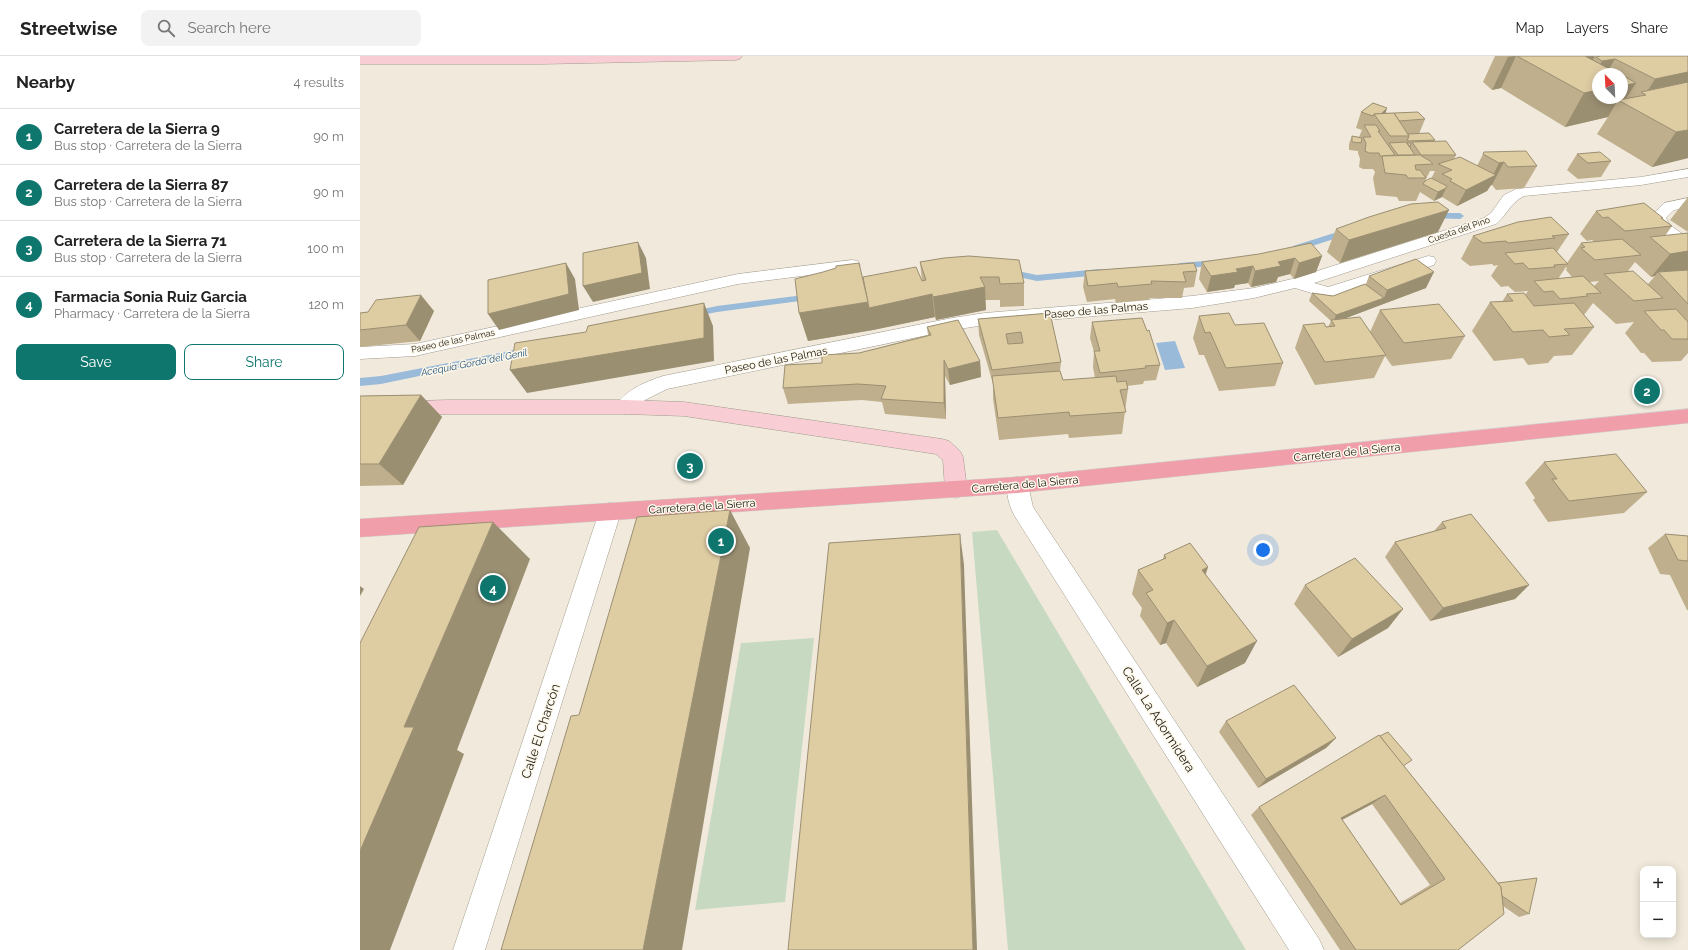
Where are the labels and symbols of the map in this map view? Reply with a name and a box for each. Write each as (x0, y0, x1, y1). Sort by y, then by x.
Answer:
north arrow (1592, 68, 1628, 104)
street label: Cuesta del Pino (1427, 215, 1491, 245)
street label: Paseo de las Palmas (1044, 299, 1149, 322)
street label: Paseo de las Palmas (410, 327, 496, 355)
street label: Paseo de las Palmas (724, 344, 829, 377)
water label: Acequia Gorda del Genil (419, 347, 529, 378)
pin: 2 (1634, 376, 1660, 406)
street label: Carretera de la Sierra (1293, 440, 1401, 465)
pin: 3 (677, 451, 703, 481)
street label: Carretera de la Sierra (971, 473, 1079, 496)
street label: Carretera de la Sierra (648, 496, 756, 517)
pin: 1 (708, 526, 734, 556)
your location (1253, 540, 1273, 560)
pin: 4 (480, 573, 506, 603)
street label: Calle La Adormidera (1119, 664, 1198, 775)
street label: Calle El Charcón (518, 682, 563, 780)

